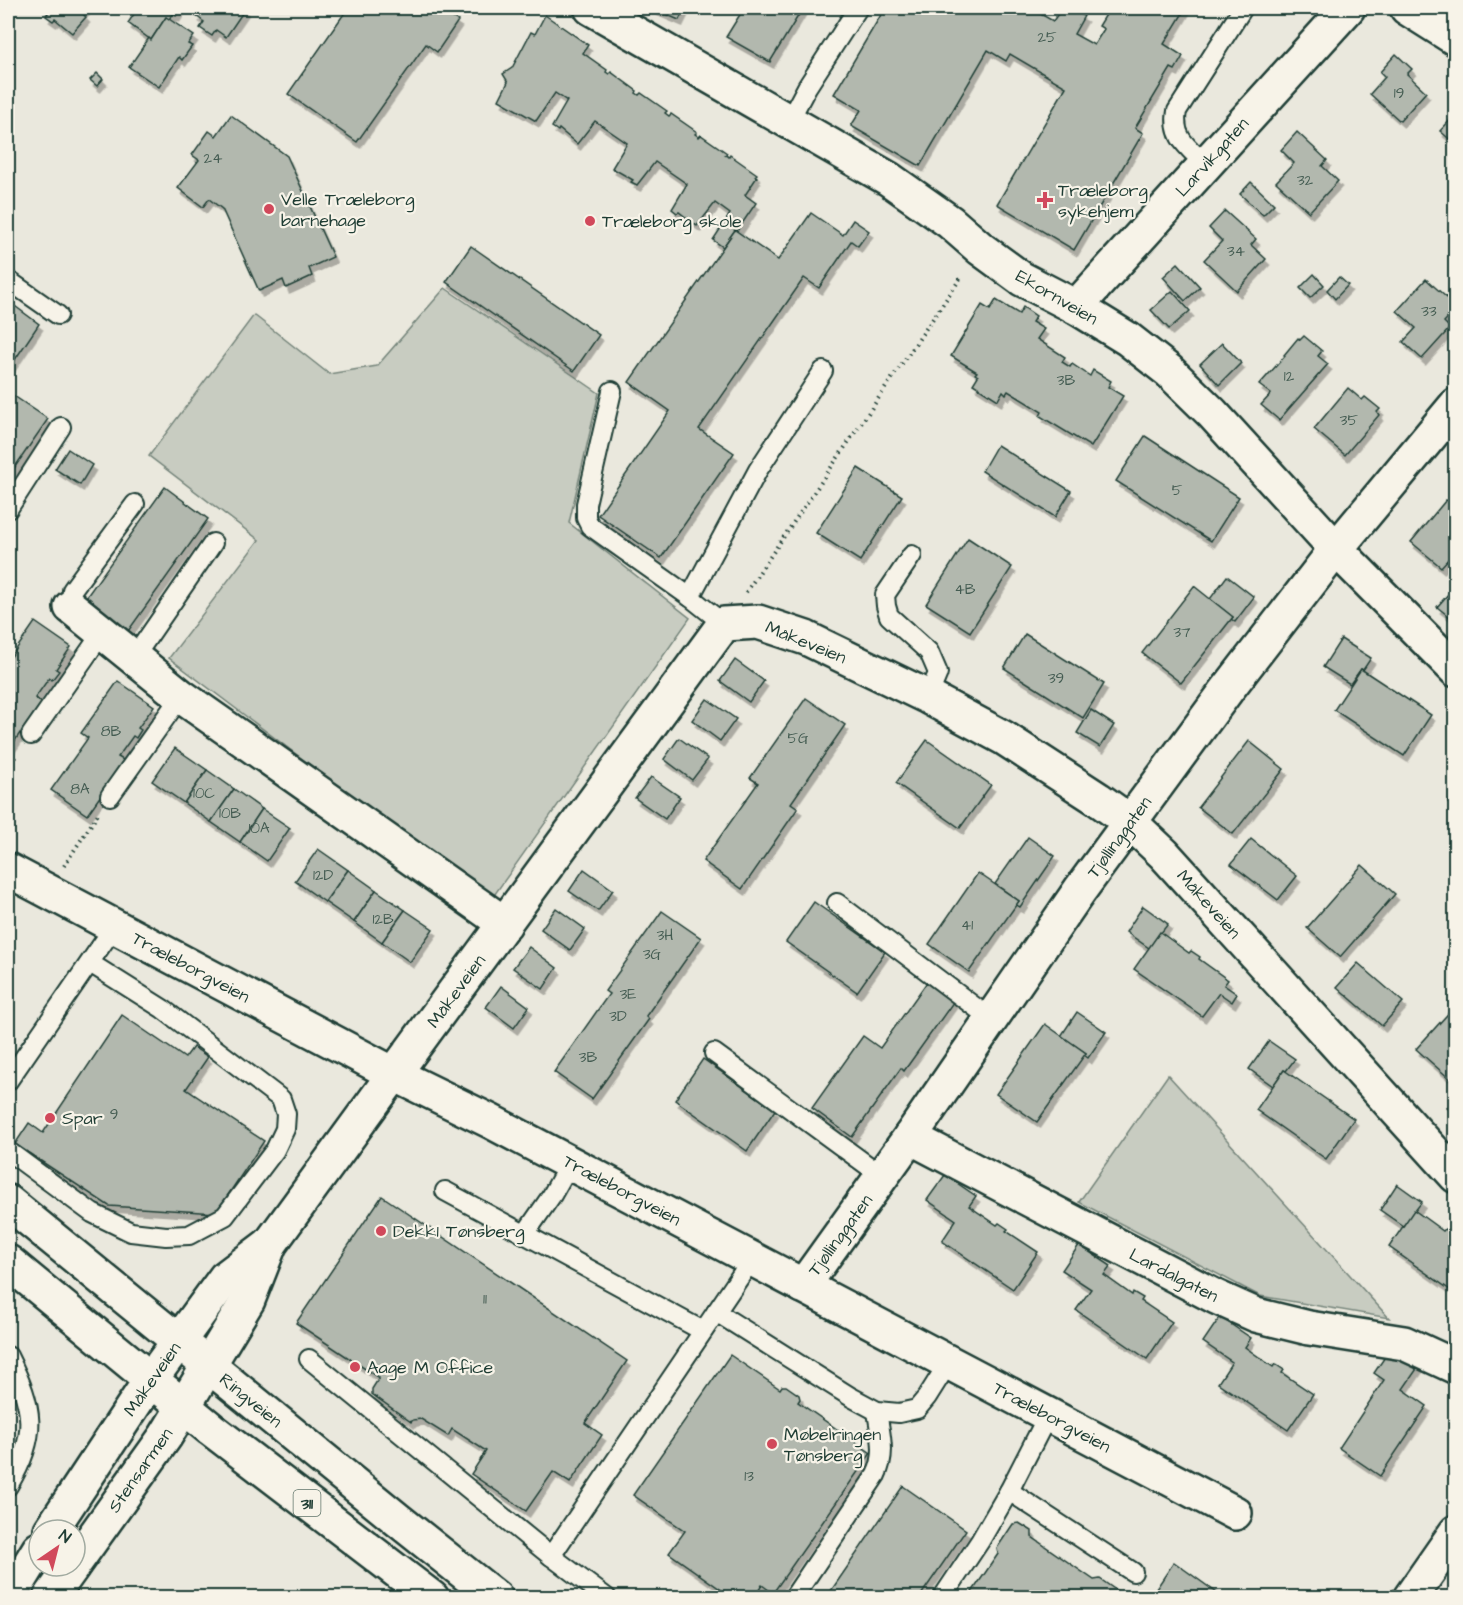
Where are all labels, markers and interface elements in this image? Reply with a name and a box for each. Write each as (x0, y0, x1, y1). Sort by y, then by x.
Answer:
house number: 25 (1037, 27, 1057, 48)
house number: 19 (1394, 83, 1404, 104)
street label: Larvikgaten (1170, 112, 1256, 203)
house number: 24 (204, 148, 222, 169)
house number: 32 (1297, 170, 1314, 191)
place label: Træleborg sykehjem (1058, 178, 1148, 225)
place label: Velle Træleborg barnehage (281, 187, 414, 234)
marker: Træleborg sykehjem (1036, 191, 1054, 209)
marker: Velle Træleborg barnehage (262, 202, 276, 216)
place label: Træleborg skole (602, 209, 742, 235)
marker: Træleborg skole (583, 214, 597, 228)
house number: 34 (1227, 241, 1245, 262)
street label: Ekornveien (1011, 264, 1103, 331)
house number: 33 (1421, 301, 1437, 322)
house number: 12 (1284, 366, 1295, 387)
house number: 3B (1057, 370, 1075, 391)
house number: 35 (1340, 410, 1358, 431)
house number: 5 (1172, 480, 1183, 501)
house number: 4B (955, 579, 976, 600)
street label: Måkeveien (762, 615, 850, 670)
house number: 37 (1174, 622, 1190, 643)
house number: 39 (1048, 668, 1064, 689)
house number: 8B (101, 721, 122, 742)
house number: 5G (787, 728, 809, 749)
house number: 8A (70, 779, 90, 800)
house number: 10C (193, 783, 215, 804)
street label: Tjøllinggaten (1081, 791, 1158, 884)
house number: 10B (219, 803, 241, 824)
house number: 10A (249, 818, 270, 839)
street label: Måkeveien (1171, 864, 1246, 944)
house number: 12D (313, 865, 333, 886)
house number: 12B (372, 909, 394, 930)
house number: 41 (961, 915, 973, 936)
house number: 3H (657, 925, 673, 946)
street label: Træleborgveien (127, 926, 254, 1010)
house number: 3G (643, 944, 662, 965)
street label: Måkeveien (421, 949, 492, 1033)
house number: 3E (620, 984, 636, 1005)
house number: 3D (609, 1006, 627, 1027)
house number: 3B (579, 1047, 597, 1068)
house number: 9 (110, 1104, 118, 1125)
place label: Spar (62, 1106, 103, 1131)
marker: Spar (43, 1111, 57, 1125)
street label: Træleborgveien (558, 1149, 685, 1233)
street label: Tjøllinggaten (802, 1189, 879, 1282)
place label: Dekk1 Tønsberg (393, 1219, 524, 1245)
marker: Dekk1 Tønsberg (374, 1224, 388, 1238)
street label: Lardalgaten (1124, 1242, 1223, 1310)
house number: 11 (483, 1289, 487, 1310)
street label: Måkeveien (118, 1337, 187, 1421)
place label: Aage M Office (367, 1355, 494, 1381)
marker: Aage M Office (348, 1360, 362, 1374)
street label: Ringveien (213, 1367, 287, 1434)
street label: Træleborgveien (988, 1376, 1115, 1460)
place label: Møbelringen Tønsberg (784, 1422, 881, 1469)
street label: Stensarmen (102, 1423, 179, 1518)
marker: Møbelringen Tønsberg (765, 1437, 779, 1451)
house number: 13 (744, 1466, 754, 1487)
road number: 311 (294, 1490, 320, 1516)
north arrow (27, 1518, 87, 1578)
text: N (55, 1525, 75, 1548)

